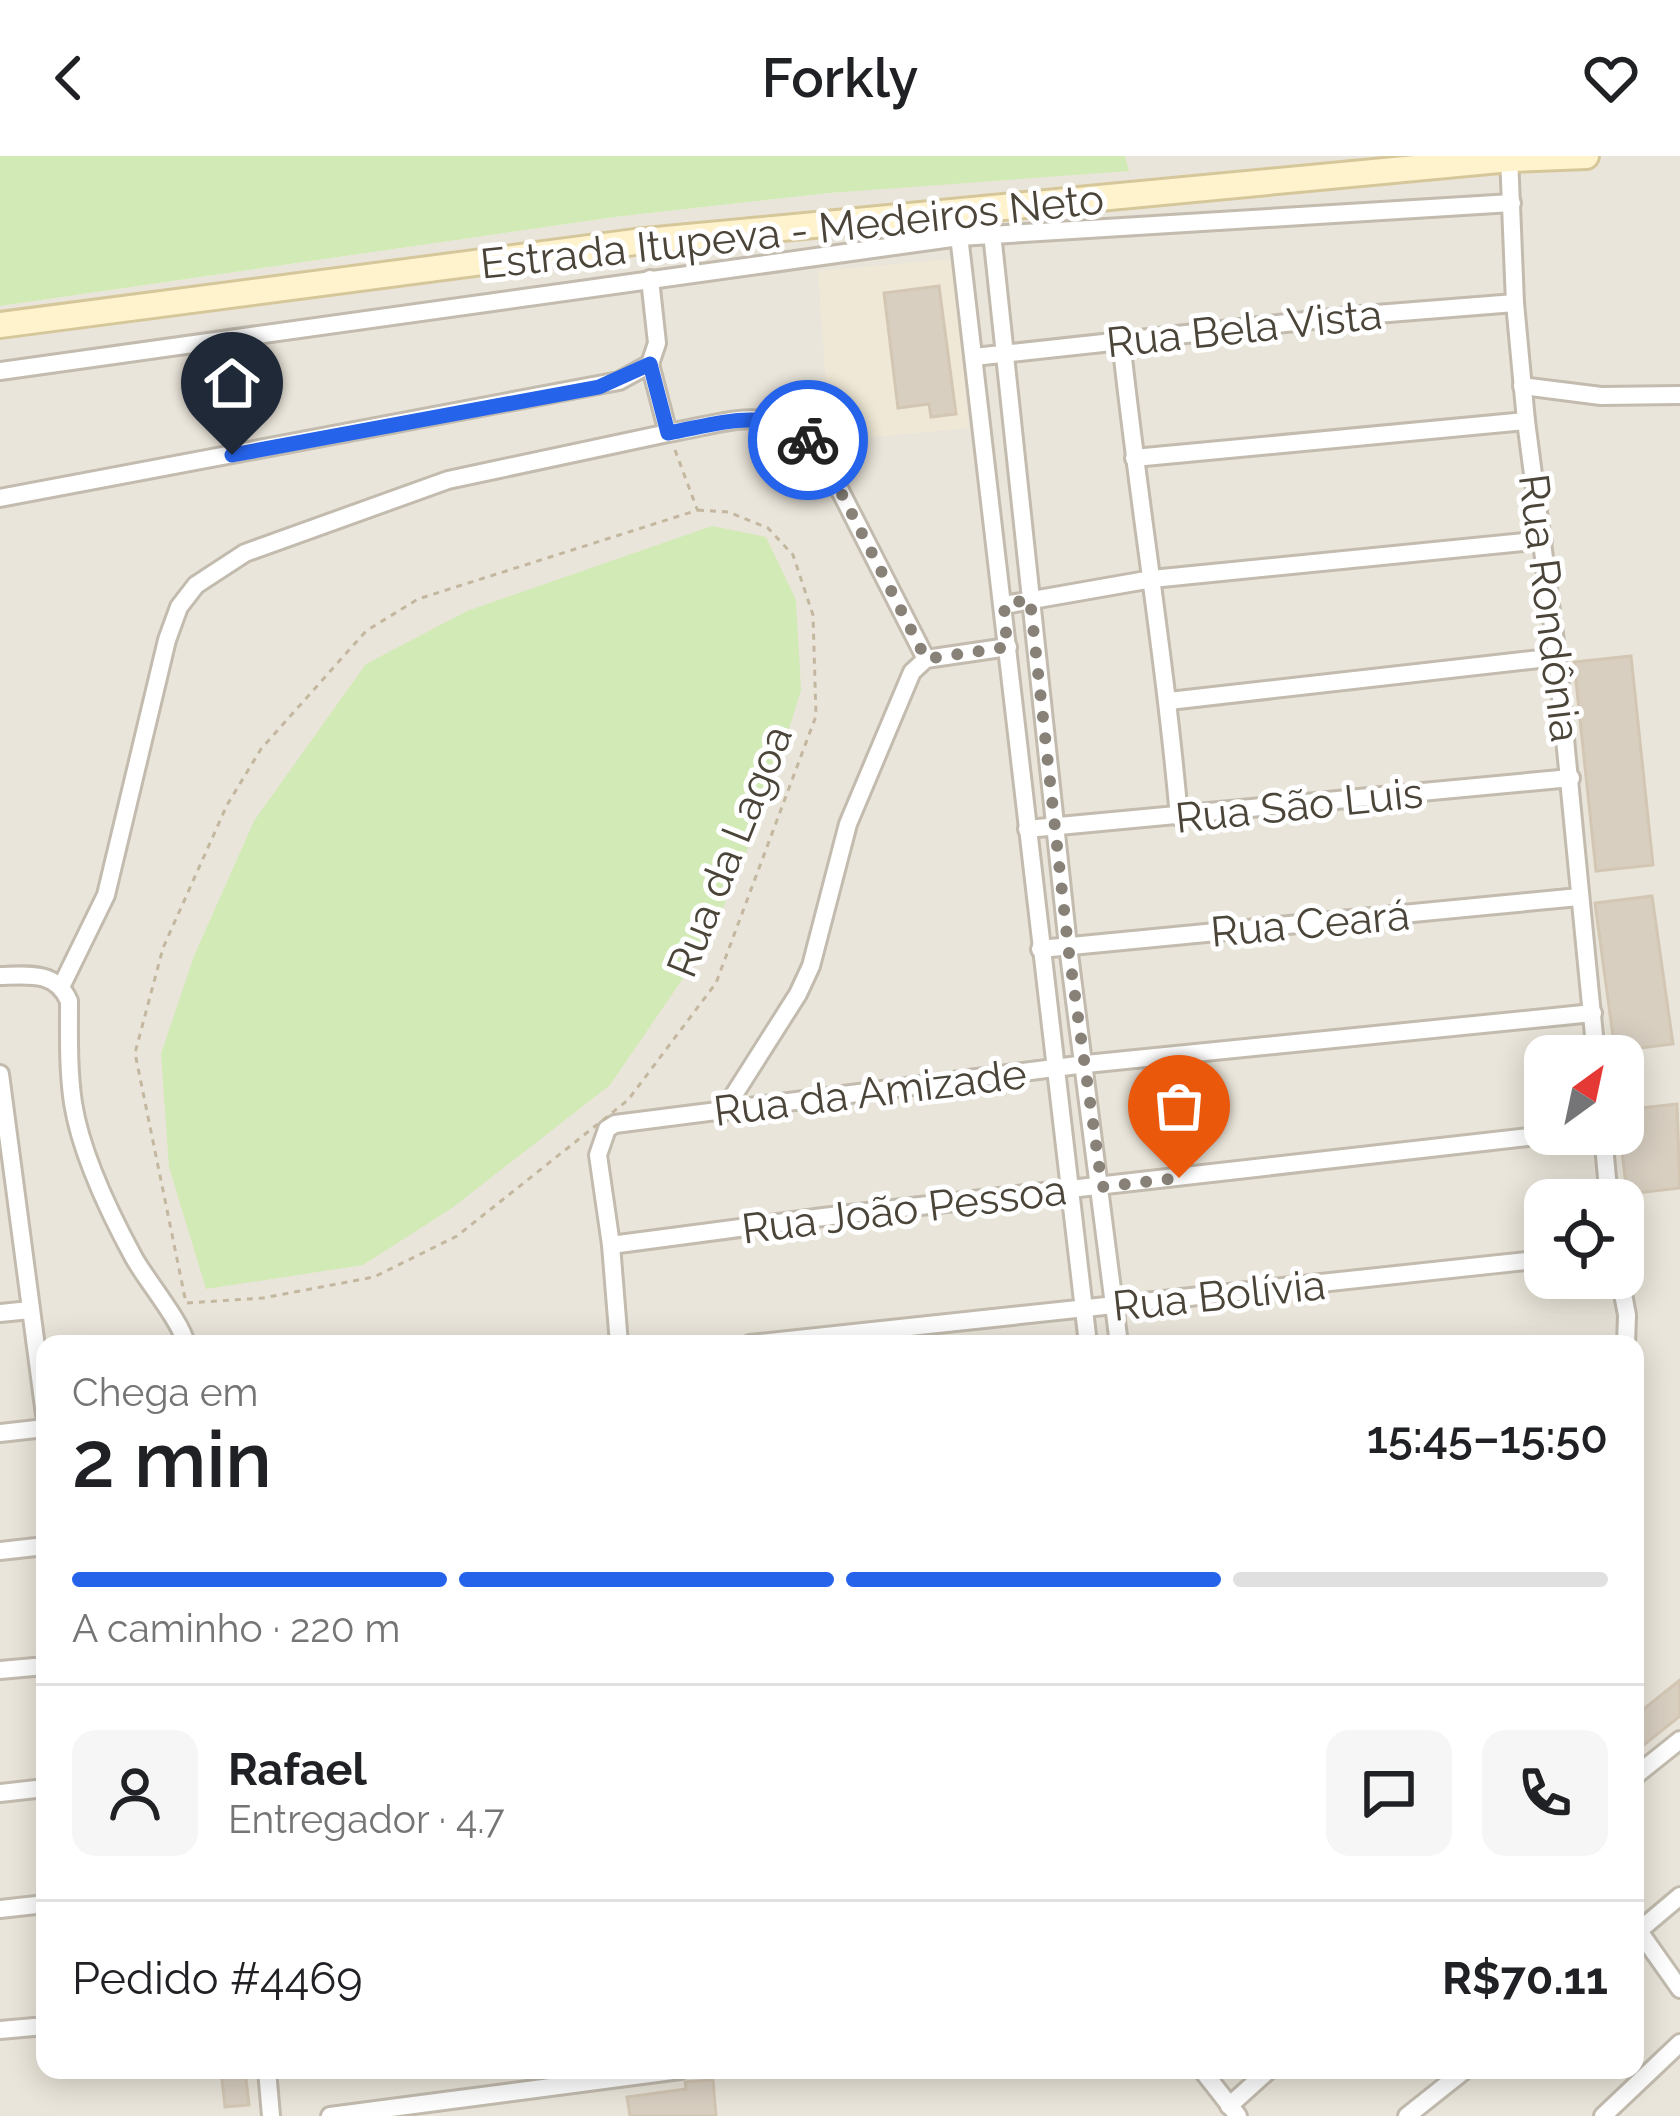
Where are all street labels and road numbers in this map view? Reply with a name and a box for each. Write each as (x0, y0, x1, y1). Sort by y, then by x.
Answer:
street label: Estrada Itupeva - Medeiros Neto (478, 174, 1106, 289)
street label: Rua Bela Vista (1104, 290, 1384, 367)
street label: Rua Rondônia (1509, 471, 1590, 745)
street label: Rua da Lagoa (657, 718, 802, 984)
street label: Rua São Luis (1173, 768, 1425, 843)
street label: Rua Ceará (1209, 890, 1412, 957)
street label: Rua da Amizade (711, 1049, 1029, 1136)
street label: Rua João Pessoa (739, 1165, 1069, 1254)
street label: Rua Bolívia (1110, 1260, 1328, 1331)

